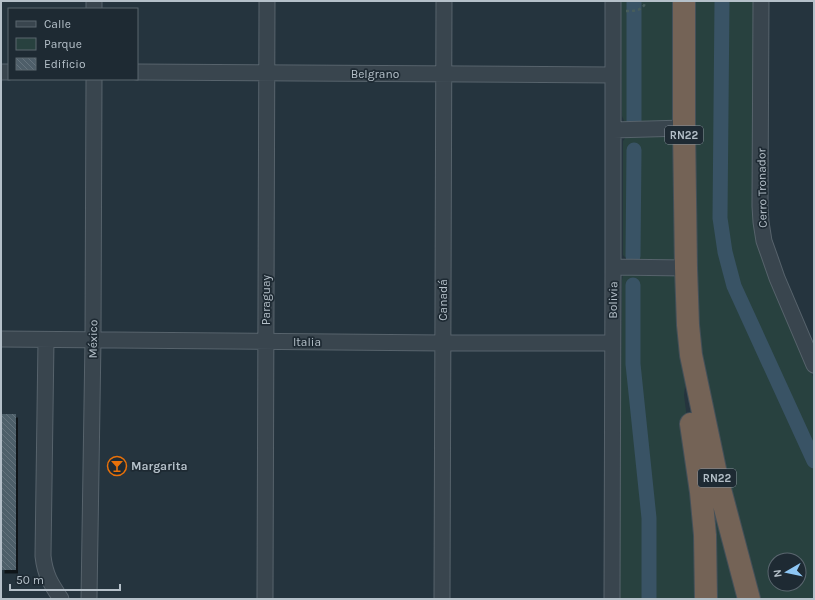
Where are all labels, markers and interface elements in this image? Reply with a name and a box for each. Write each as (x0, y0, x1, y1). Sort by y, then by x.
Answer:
legend (8, 8, 138, 80)
text: Calle (44, 17, 71, 31)
text: Parque (44, 37, 82, 51)
text: Edificio (44, 57, 85, 71)
street label: Belgrano (351, 67, 399, 81)
road number: RN22 (665, 126, 703, 144)
street label: Cerro Tronador (754, 147, 770, 228)
street label: Paraguay (259, 274, 273, 325)
street label: Canadá (436, 279, 450, 321)
street label: Bolivia (606, 281, 620, 319)
street label: México (86, 319, 100, 359)
street label: Italia (293, 335, 321, 349)
bar icon: Margarita (106, 455, 128, 477)
place label: Margarita (131, 459, 188, 473)
road number: RN22 (698, 469, 736, 487)
north arrow (767, 552, 807, 592)
scale bar (10, 566, 120, 592)
text: N (771, 569, 785, 578)
text: 50 m (16, 573, 44, 587)

